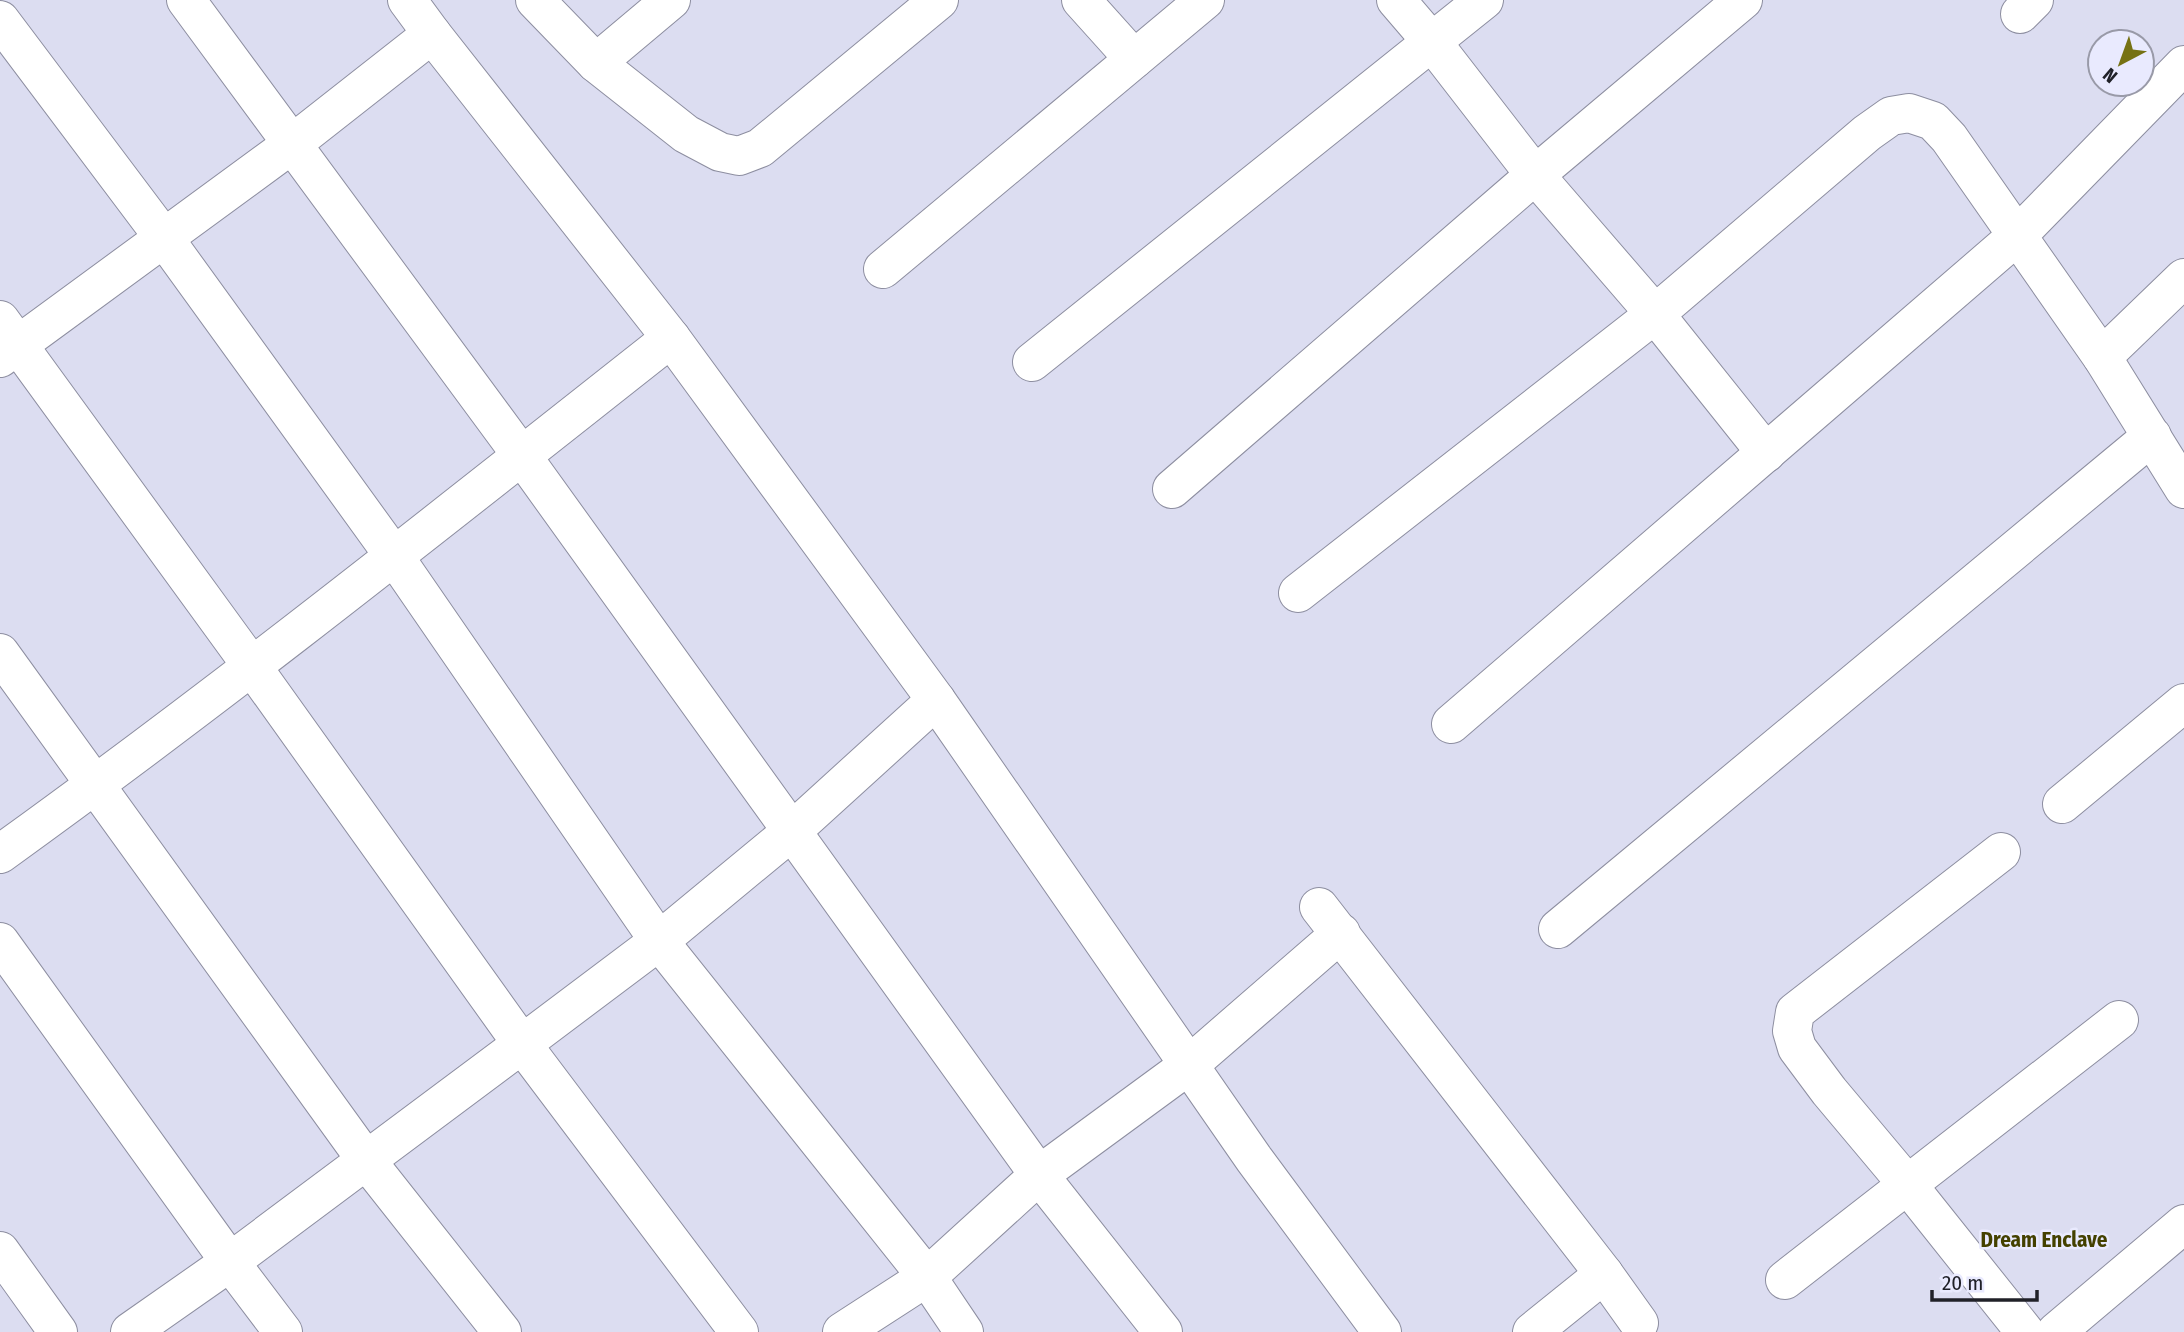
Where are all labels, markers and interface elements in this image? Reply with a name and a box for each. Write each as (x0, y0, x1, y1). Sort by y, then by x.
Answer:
north arrow (2086, 28, 2156, 98)
text: N (2098, 63, 2122, 88)
district label: Dream Enclave (1981, 1227, 2108, 1253)
scale bar (1932, 1258, 2037, 1302)
text: 20 m (1942, 1270, 1983, 1296)

